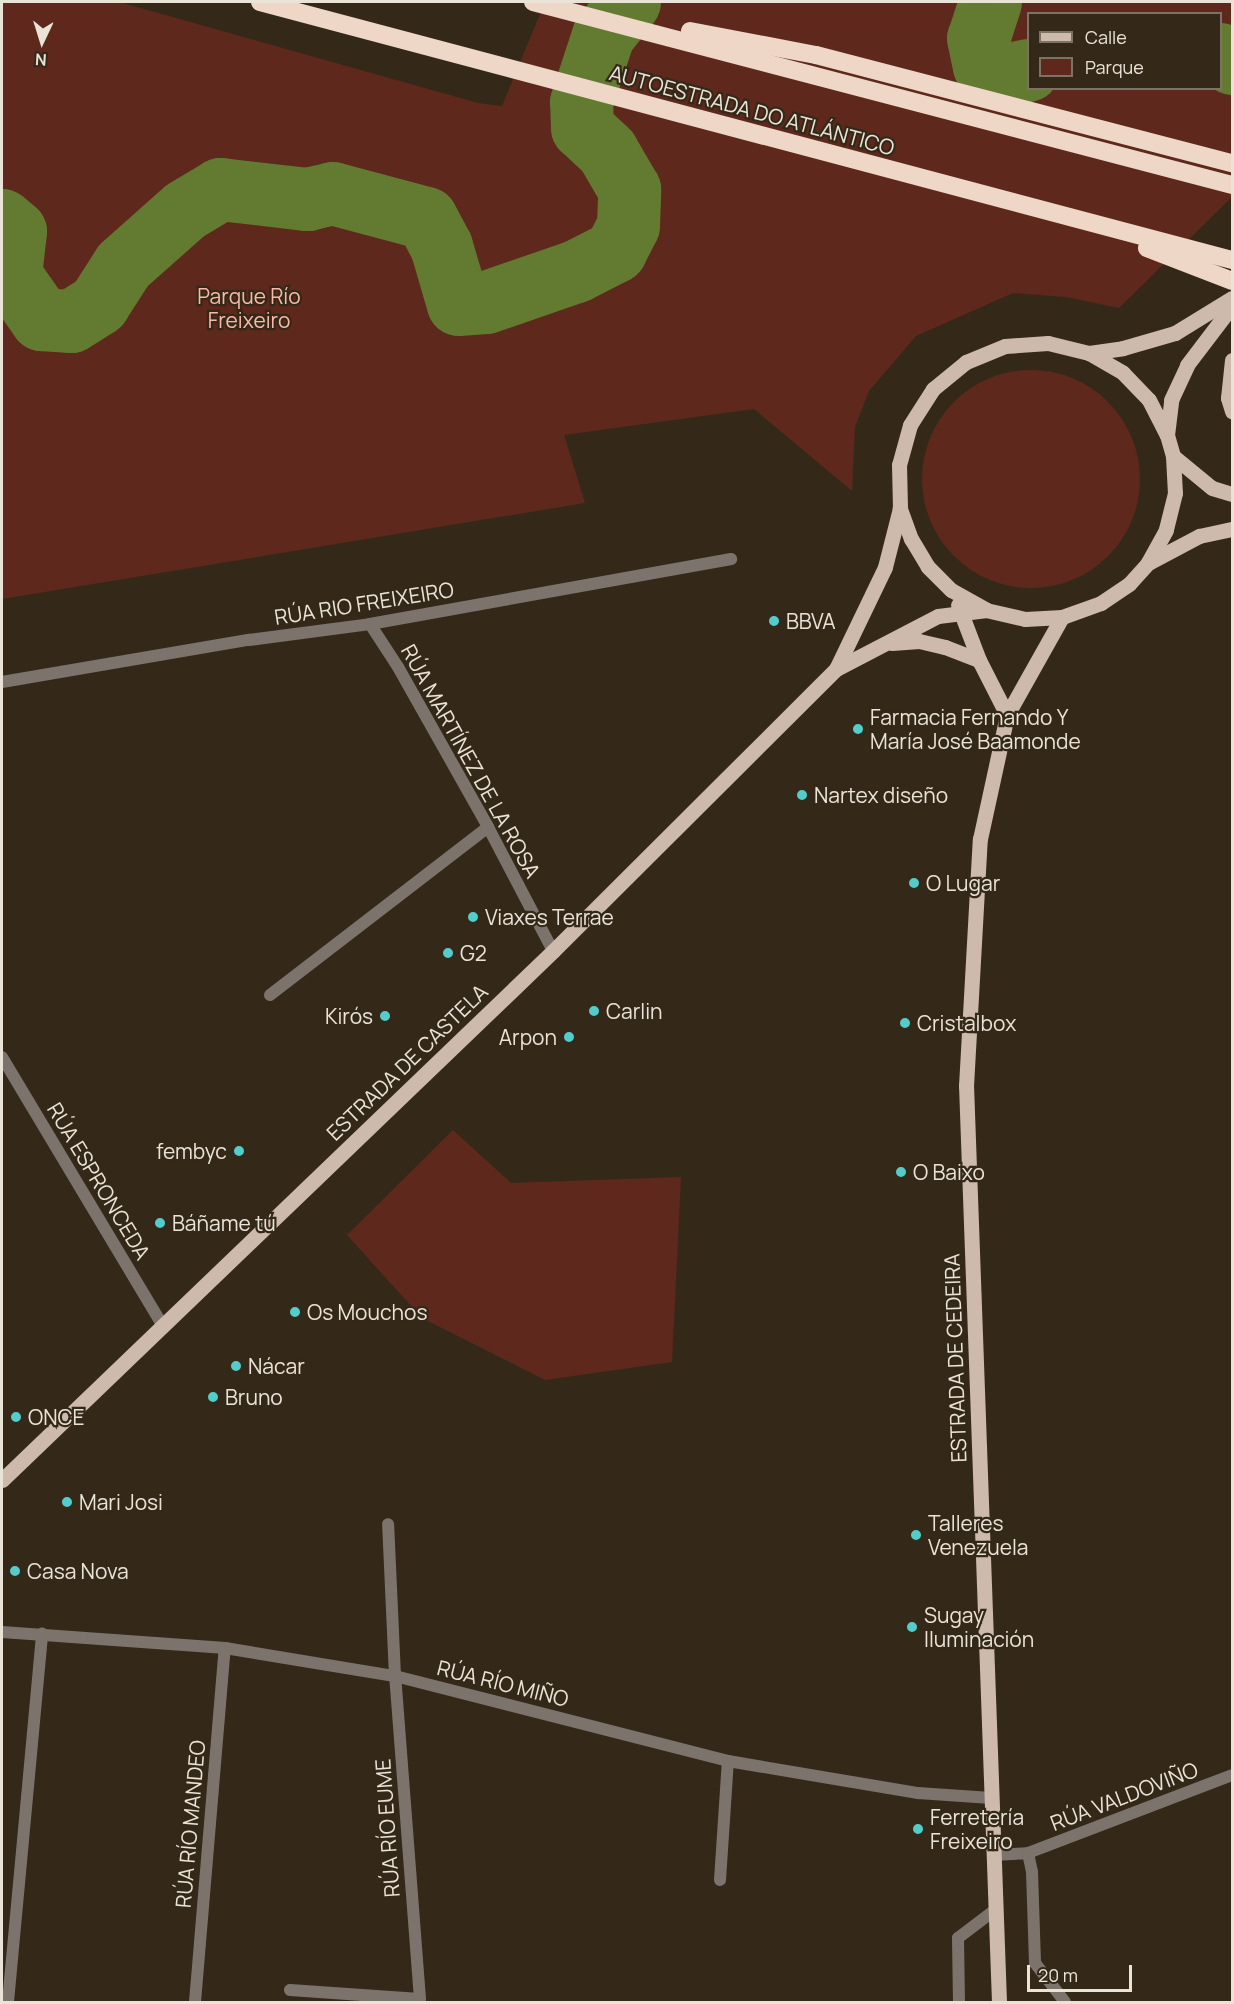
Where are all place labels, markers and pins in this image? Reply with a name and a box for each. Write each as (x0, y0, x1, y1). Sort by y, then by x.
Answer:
place label: BBVA (786, 608, 836, 634)
marker: BBVA (767, 614, 781, 628)
place label: Farmacia Fernando Y María José Baamonde (870, 704, 1081, 754)
marker: Farmacia Fernando Y María José Baamonde (851, 722, 865, 736)
place label: Nartex diseño (814, 782, 948, 808)
marker: Nartex diseño (795, 788, 809, 802)
place label: O Lugar (926, 870, 1000, 896)
marker: O Lugar (907, 876, 921, 890)
place label: Viaxes Terrae (485, 904, 614, 930)
marker: Viaxes Terrae (466, 910, 480, 924)
place label: G2 (460, 940, 487, 966)
marker: G2 (441, 946, 455, 960)
place label: Carlin (606, 998, 663, 1024)
place label: Kirós (325, 1003, 373, 1029)
marker: Carlin (587, 1004, 601, 1018)
marker: Kirós (378, 1009, 392, 1023)
place label: Cristalbox (917, 1010, 1016, 1036)
marker: Cristalbox (898, 1016, 912, 1030)
place label: Arpon (499, 1024, 557, 1050)
marker: Arpon (562, 1030, 576, 1044)
place label: fembyc (156, 1138, 227, 1164)
marker: fembyc (232, 1144, 246, 1158)
place label: O Baixo (913, 1159, 985, 1185)
marker: O Baixo (894, 1165, 908, 1179)
place label: Báñame tú (172, 1210, 276, 1236)
marker: Báñame tú (153, 1216, 167, 1230)
place label: Os Mouchos (307, 1299, 427, 1325)
marker: Os Mouchos (288, 1305, 302, 1319)
place label: Nácar (248, 1353, 305, 1379)
marker: Nácar (229, 1359, 243, 1373)
place label: Bruno (225, 1384, 283, 1410)
marker: Bruno (206, 1390, 220, 1404)
place label: ONCE (28, 1404, 85, 1430)
marker: ONCE (9, 1410, 23, 1424)
place label: Mari Josi (79, 1489, 163, 1515)
marker: Mari Josi (60, 1495, 74, 1509)
place label: Talleres Venezuela (928, 1510, 1028, 1560)
marker: Talleres Venezuela (909, 1528, 923, 1542)
place label: Casa Nova (27, 1558, 129, 1584)
marker: Casa Nova (8, 1564, 22, 1578)
place label: Sugay Iluminación (924, 1602, 1034, 1652)
marker: Sugay Iluminación (905, 1620, 919, 1634)
place label: Ferretería Freixeiro (930, 1804, 1024, 1854)
marker: Ferretería Freixeiro (911, 1822, 925, 1836)

